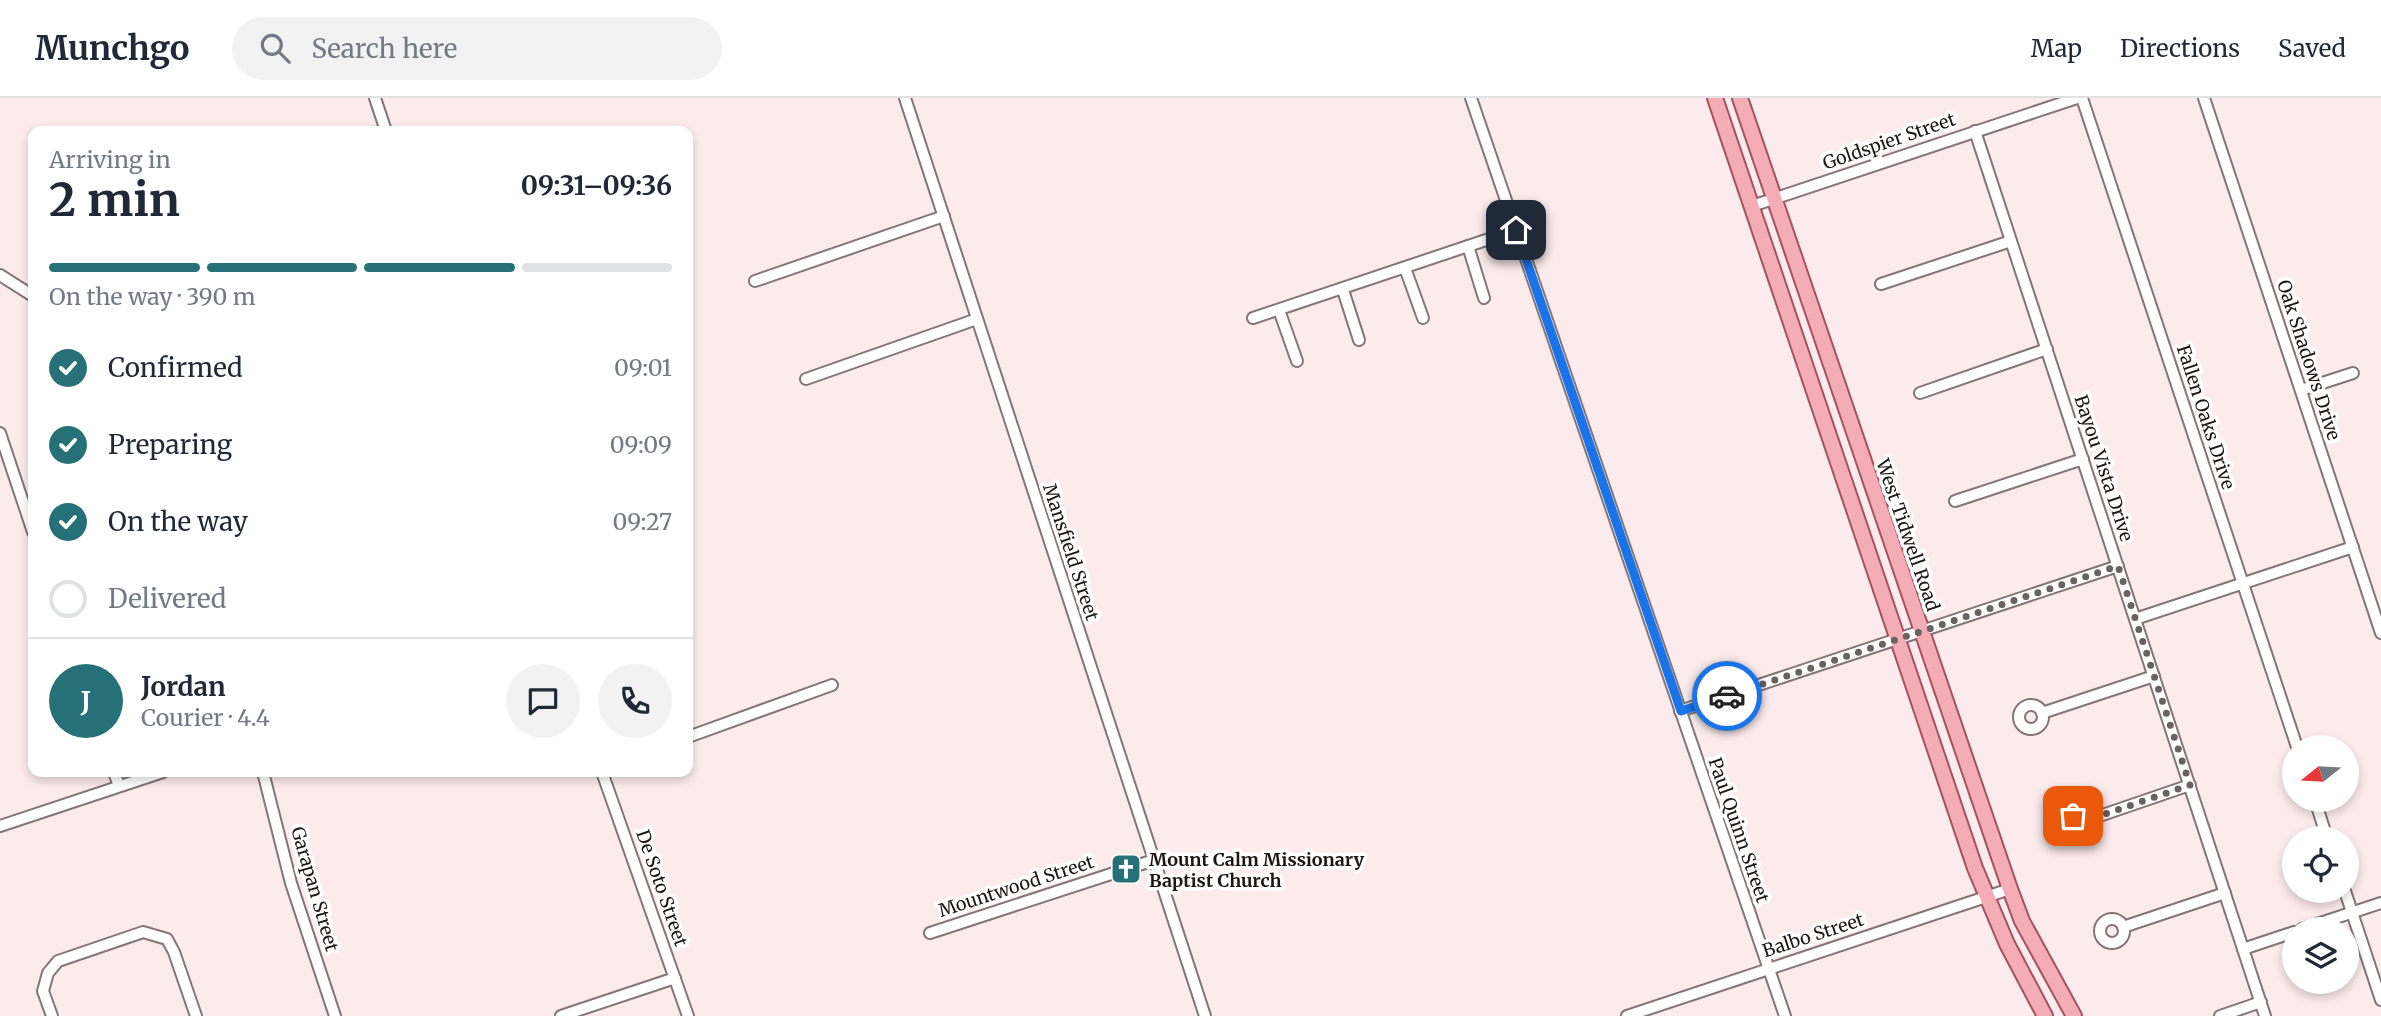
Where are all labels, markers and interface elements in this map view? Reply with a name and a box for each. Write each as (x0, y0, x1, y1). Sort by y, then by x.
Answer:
search box (232, 17, 722, 80)
text: Munchgo (35, 28, 190, 69)
icon: search (256, 29, 294, 67)
text: Search here (312, 32, 457, 65)
text: Map (2031, 33, 2082, 64)
text: Directions (2120, 33, 2240, 64)
text: Saved (2278, 33, 2346, 64)
street label: Goldspier Street (1820, 107, 1958, 175)
text: Arriving in (49, 145, 171, 174)
text: 09:31–09:36 (521, 169, 672, 202)
text: 2 min (49, 171, 180, 229)
pin (1486, 200, 1546, 260)
icon: home (1497, 211, 1535, 249)
street label: Oak Shadows Drive (2272, 277, 2346, 443)
text: On the way · 390 m (49, 282, 256, 311)
street label: Fallen Oaks Drive (2172, 342, 2240, 492)
icon: check (49, 349, 87, 387)
text: Confirmed (108, 351, 243, 384)
text: 09:01 (614, 353, 672, 382)
street label: Bayou Vista Drive (2069, 392, 2139, 544)
icon: check (49, 426, 87, 464)
text: Preparing (108, 428, 232, 461)
text: 09:09 (610, 430, 672, 459)
street label: West Tidwell Road (1871, 455, 1945, 614)
street label: Mansfield Street (1038, 481, 1104, 623)
icon: check (49, 503, 87, 541)
text: On the way (108, 505, 248, 538)
text: 09:27 (612, 507, 672, 536)
text: Delivered (108, 582, 227, 615)
courier (1692, 661, 1762, 731)
button: chat (506, 664, 580, 738)
button: phone (598, 664, 672, 738)
text: Jordan (141, 670, 226, 703)
icon: car (1708, 677, 1746, 715)
text: J (81, 685, 91, 718)
text: Courier · 4.4 (141, 703, 270, 732)
north arrow (2282, 735, 2359, 812)
map controls (2282, 735, 2359, 994)
street label: Paul Quinn Street (1703, 754, 1775, 906)
pin (2043, 786, 2103, 846)
icon: bag (2054, 797, 2092, 835)
street label: Garapan Street (286, 824, 344, 954)
button: locate (2282, 826, 2359, 903)
street label: De Soto Street (631, 827, 693, 949)
place label: Mount Calm Missionary Baptist Church (1149, 848, 1365, 892)
street label: Mountwood Street (935, 850, 1097, 922)
church icon: Mount Calm Missionary Baptist Church (1109, 852, 1143, 886)
street label: Balbo Street (1759, 908, 1867, 962)
button: layers (2282, 917, 2359, 994)

